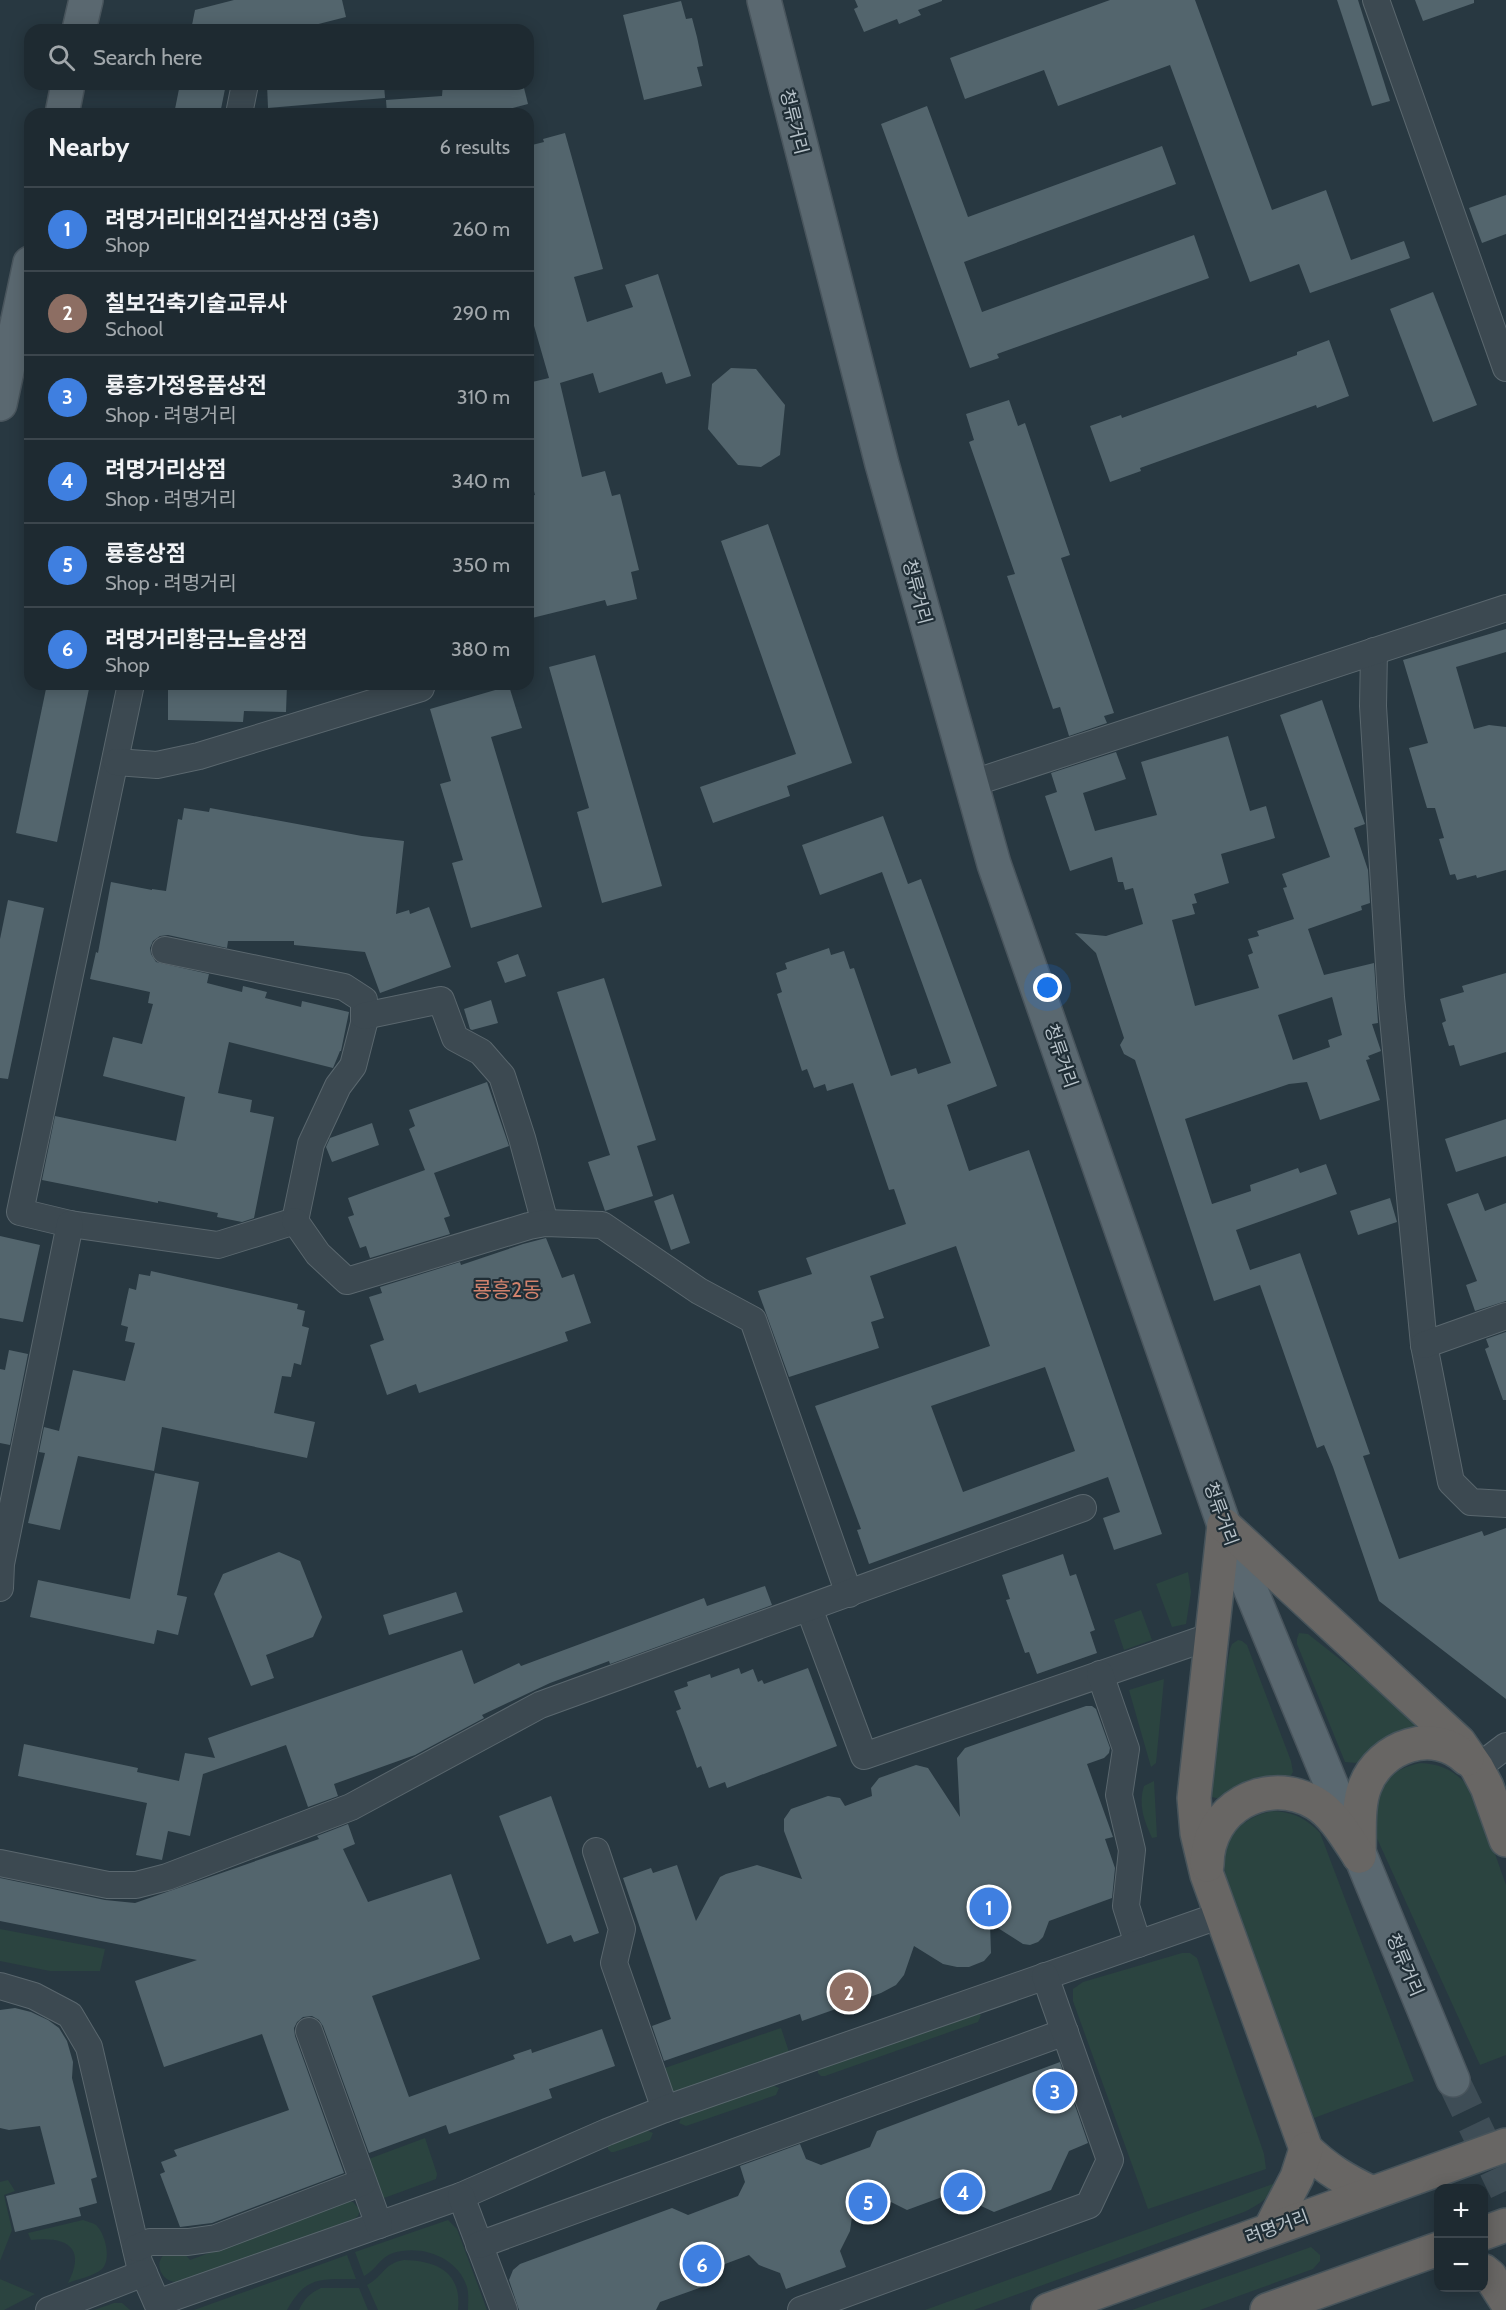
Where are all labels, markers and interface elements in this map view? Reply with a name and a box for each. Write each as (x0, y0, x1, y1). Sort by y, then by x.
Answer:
search box (24, 24, 534, 90)
icon: search (45, 41, 78, 74)
text: Search here (93, 44, 202, 71)
street label: 청류거리 (775, 87, 813, 157)
text: Nearby (48, 131, 129, 163)
text: 6 results (439, 135, 510, 159)
text: 려명거리대외건설자상점 (3층) (105, 206, 379, 233)
text: 1 (64, 217, 71, 241)
text: 260 m (452, 217, 510, 241)
text: Shop (105, 233, 150, 257)
text: 칠보건축기술교류사 (105, 290, 287, 317)
text: 2 (62, 301, 73, 325)
text: 290 m (452, 301, 510, 325)
text: School (105, 317, 163, 341)
text: 룡흥가정용품상전 (105, 372, 267, 399)
text: 3 (62, 385, 73, 409)
text: 310 m (457, 385, 510, 409)
text: Shop · 려명거리 (105, 403, 237, 427)
text: 려명거리상점 (105, 456, 226, 483)
text: 4 (61, 469, 74, 493)
text: 340 m (452, 469, 510, 493)
text: Shop · 려명거리 (105, 487, 237, 511)
text: 룡흥상점 (105, 540, 186, 567)
text: 5 (62, 553, 73, 577)
text: 350 m (452, 553, 510, 577)
street label: 청류거리 (898, 557, 936, 627)
text: Shop · 려명거리 (105, 571, 237, 595)
text: 려명거리황금노을상점 (105, 626, 307, 653)
text: 6 (62, 637, 73, 661)
text: 380 m (451, 637, 510, 661)
text: Shop (105, 653, 150, 677)
your location (1033, 973, 1062, 1002)
street label: 청류거리 (1040, 1021, 1082, 1091)
district label: 룡흥2동 (473, 1277, 541, 1302)
street label: 청류거리 (1199, 1479, 1243, 1549)
pin: 1 (970, 1884, 1008, 1930)
street label: 청류거리 (1382, 1930, 1428, 2000)
pin: 2 (830, 1970, 868, 2014)
pin: 3 (1036, 2068, 1074, 2114)
pin: 4 (944, 2170, 982, 2214)
pin: 5 (848, 2180, 888, 2224)
map controls (1434, 2184, 1488, 2292)
button: + (1434, 2184, 1488, 2238)
street label: 려명거리 (1242, 2205, 1312, 2249)
button: − (1434, 2238, 1488, 2292)
pin: 6 (682, 2242, 722, 2286)

